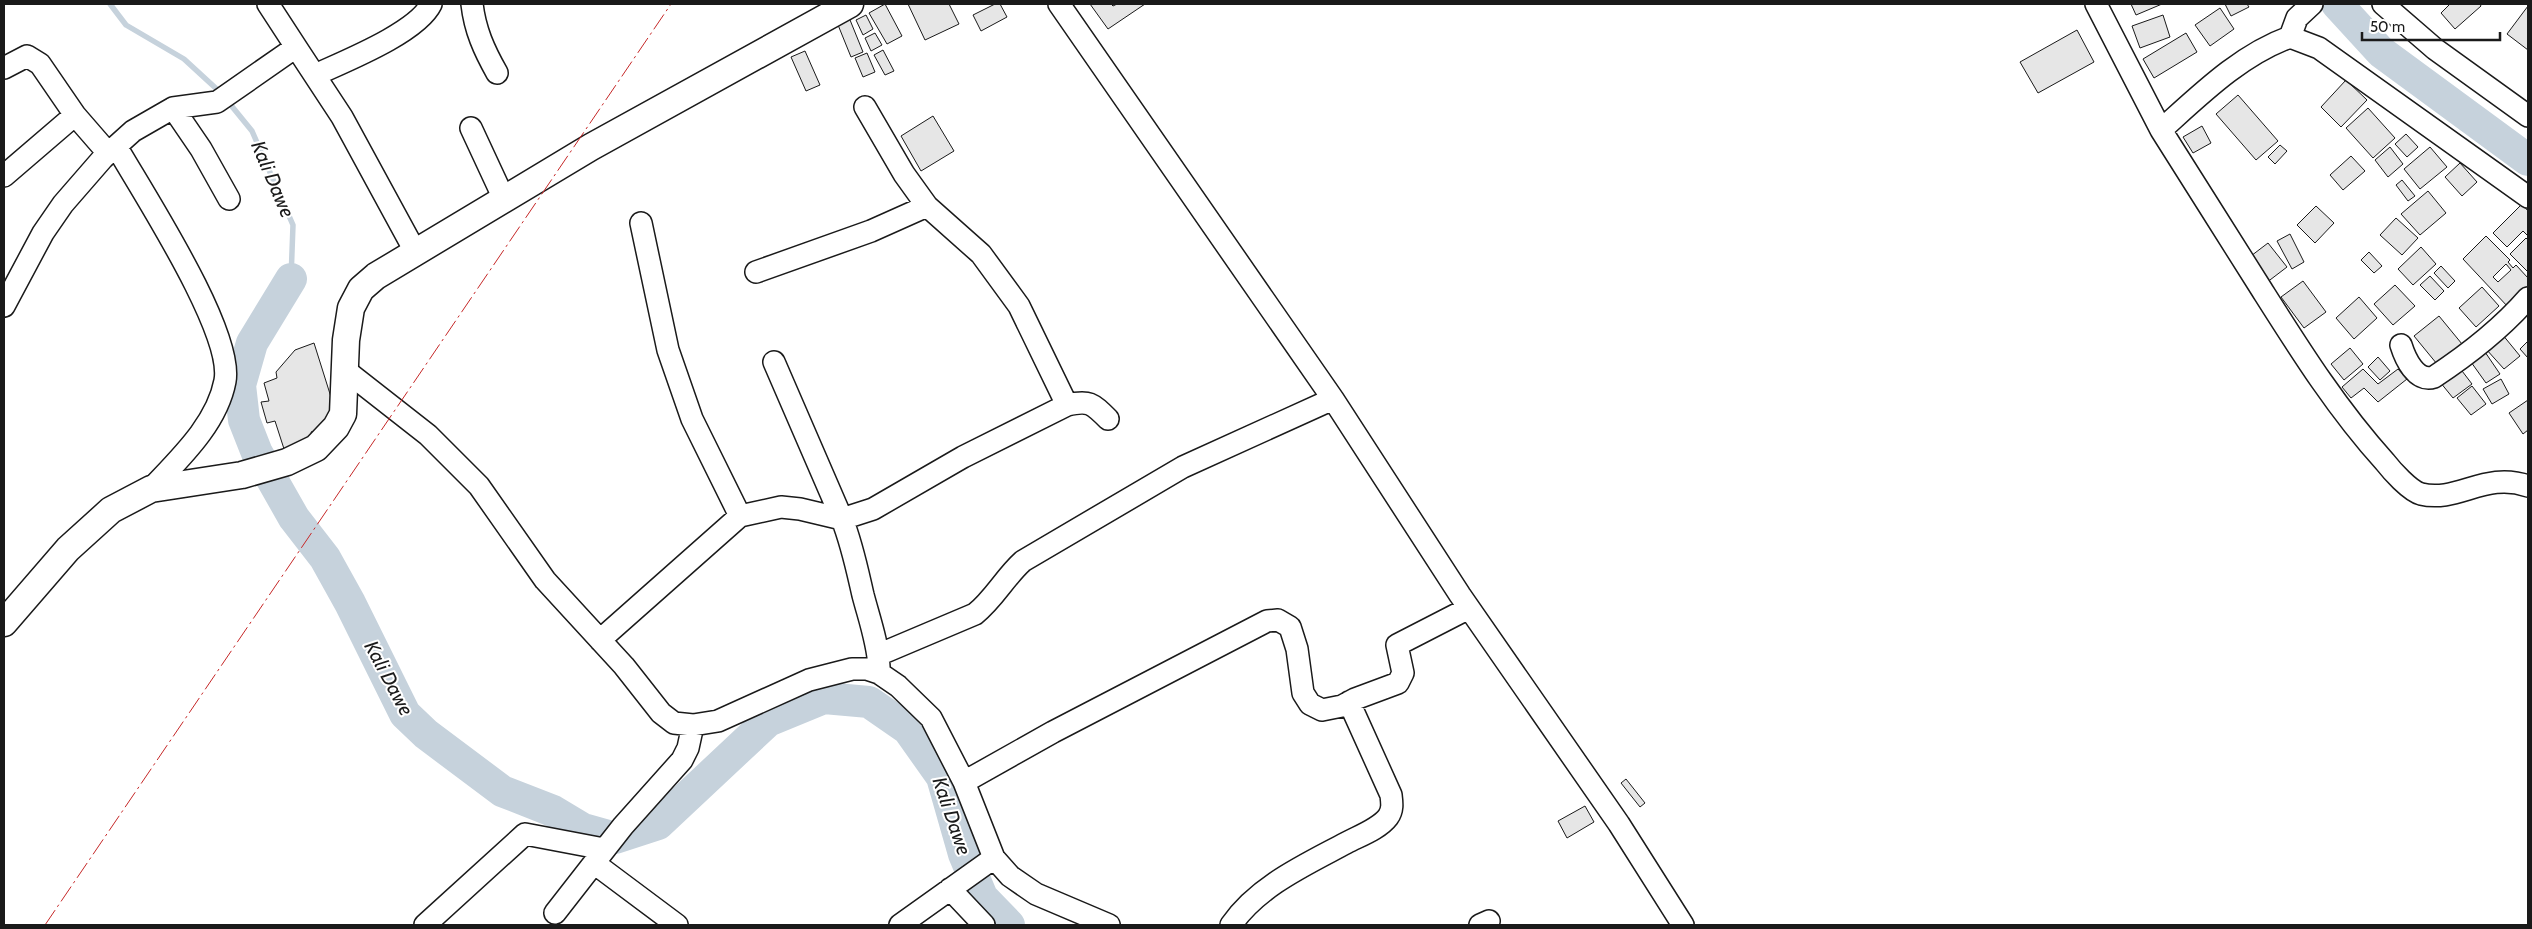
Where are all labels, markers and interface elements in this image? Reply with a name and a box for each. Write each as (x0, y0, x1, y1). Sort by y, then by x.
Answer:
scale bar (2362, 10, 2500, 42)
text: 50 m (2370, 18, 2405, 36)
water label: Kali Dawe (246, 137, 300, 221)
water label: Kali Dawe (359, 637, 419, 719)
water label: Kali Dawe (927, 774, 977, 858)

